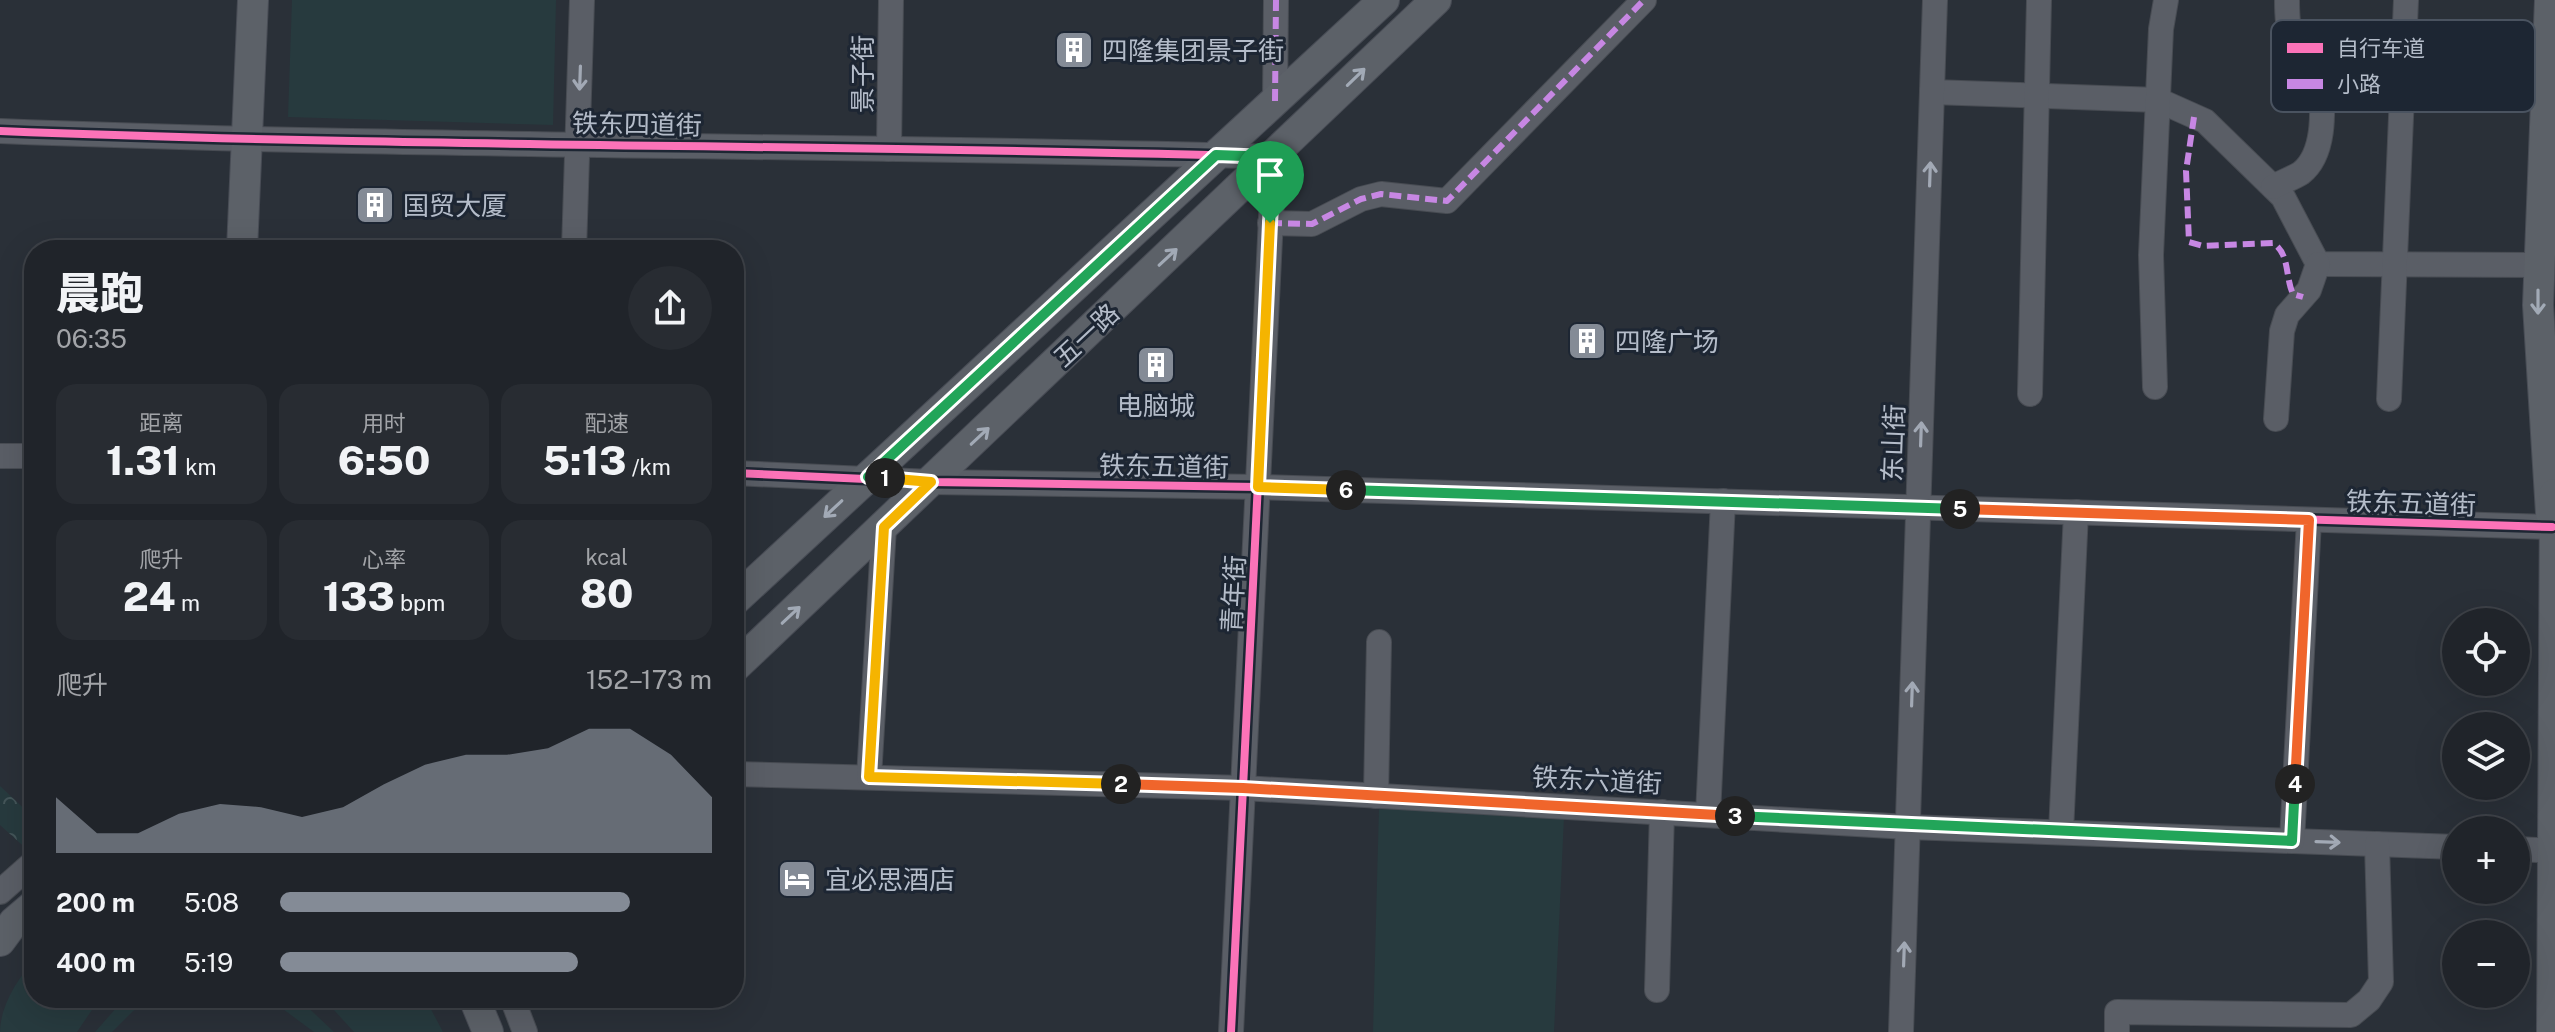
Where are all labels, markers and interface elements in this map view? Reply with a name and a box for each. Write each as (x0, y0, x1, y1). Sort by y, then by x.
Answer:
legend (2271, 20, 2535, 112)
building icon: 四隆集团景子街 (1053, 29, 1095, 71)
street label: 景子街 (847, 35, 878, 113)
place label: 四隆集团景子街 (1102, 35, 1284, 66)
text: 自行车道 (2337, 35, 2425, 61)
one-way arrow (572, 64, 587, 91)
one-way arrow (1346, 68, 1365, 87)
text: 小路 (2337, 71, 2381, 97)
street label: 铁东四道街 (572, 107, 702, 141)
pin (1236, 141, 1304, 223)
icon: arrive (1248, 153, 1292, 197)
one-way arrow (1922, 161, 1937, 188)
building icon: 国贸大厦 (354, 184, 396, 226)
place label: 国贸大厦 (403, 190, 507, 221)
one-way arrow (1158, 249, 1178, 267)
button: share (628, 266, 712, 350)
text: 晨跑 (56, 267, 144, 319)
one-way arrow (2531, 288, 2546, 315)
street label: 五一路 (1047, 297, 1125, 373)
building icon: 四隆广场 (1566, 320, 1608, 362)
text: 06:35 (56, 323, 127, 354)
place label: 四隆广场 (1615, 326, 1719, 357)
building icon: 电脑城 (1135, 344, 1177, 386)
place label: 电脑城 (1117, 390, 1195, 421)
street label: 东山街 (1876, 403, 1910, 483)
text: 距离 (139, 410, 183, 436)
text: 用时 (362, 410, 406, 436)
text: 配速 (585, 410, 629, 436)
one-way arrow (1913, 421, 1928, 448)
one-way arrow (969, 427, 989, 445)
text: 1.31 (106, 437, 180, 484)
text: 6:50 (338, 437, 430, 484)
text: 5:13 (542, 437, 626, 484)
street label: 铁东五道街 (1099, 449, 1229, 483)
text: km (180, 454, 217, 480)
text: /km (626, 454, 671, 480)
pin: 1 (865, 458, 905, 498)
text: 1 (880, 465, 890, 491)
pin: 6 (1326, 470, 1366, 510)
text: 6 (1339, 477, 1353, 503)
street label: 铁东五道街 (2345, 485, 2477, 521)
pin: 5 (1940, 489, 1980, 529)
text: 5 (1953, 496, 1967, 522)
one-way arrow (824, 500, 844, 518)
text: kcal (585, 544, 628, 570)
text: 爬升 (139, 546, 183, 572)
text: 心率 (362, 546, 406, 572)
street label: 青年街 (1215, 554, 1251, 634)
text: 80 (580, 570, 633, 617)
text: 24 (123, 573, 176, 620)
text: 133 (323, 573, 395, 620)
text: m (176, 590, 200, 616)
text: bpm (395, 590, 445, 616)
one-way arrow (781, 605, 801, 624)
map controls (2442, 608, 2530, 1008)
button: locate (2442, 608, 2530, 696)
text: 152–173 m (586, 664, 712, 695)
text: 爬升 (56, 669, 108, 700)
one-way arrow (1905, 681, 1920, 708)
button: layers (2442, 712, 2530, 800)
street label: 铁东六道街 (1531, 761, 1663, 799)
pin: 2 (1101, 764, 1141, 804)
pin: 4 (2275, 764, 2315, 804)
text: 2 (1114, 771, 1128, 797)
text: 4 (2288, 771, 2302, 797)
pin: 3 (1715, 796, 1755, 836)
text: 3 (1728, 803, 1742, 829)
button: + (2442, 816, 2530, 904)
one-way arrow (2314, 835, 2341, 850)
hotel icon: 宜必思酒店 (776, 858, 818, 900)
place label: 宜必思酒店 (825, 864, 955, 895)
text: 200 m (56, 887, 135, 918)
text: 5:08 (184, 887, 239, 918)
button: − (2442, 920, 2530, 1008)
one-way arrow (1896, 941, 1911, 968)
text: 400 m (56, 947, 136, 978)
text: 5:19 (184, 947, 233, 978)

